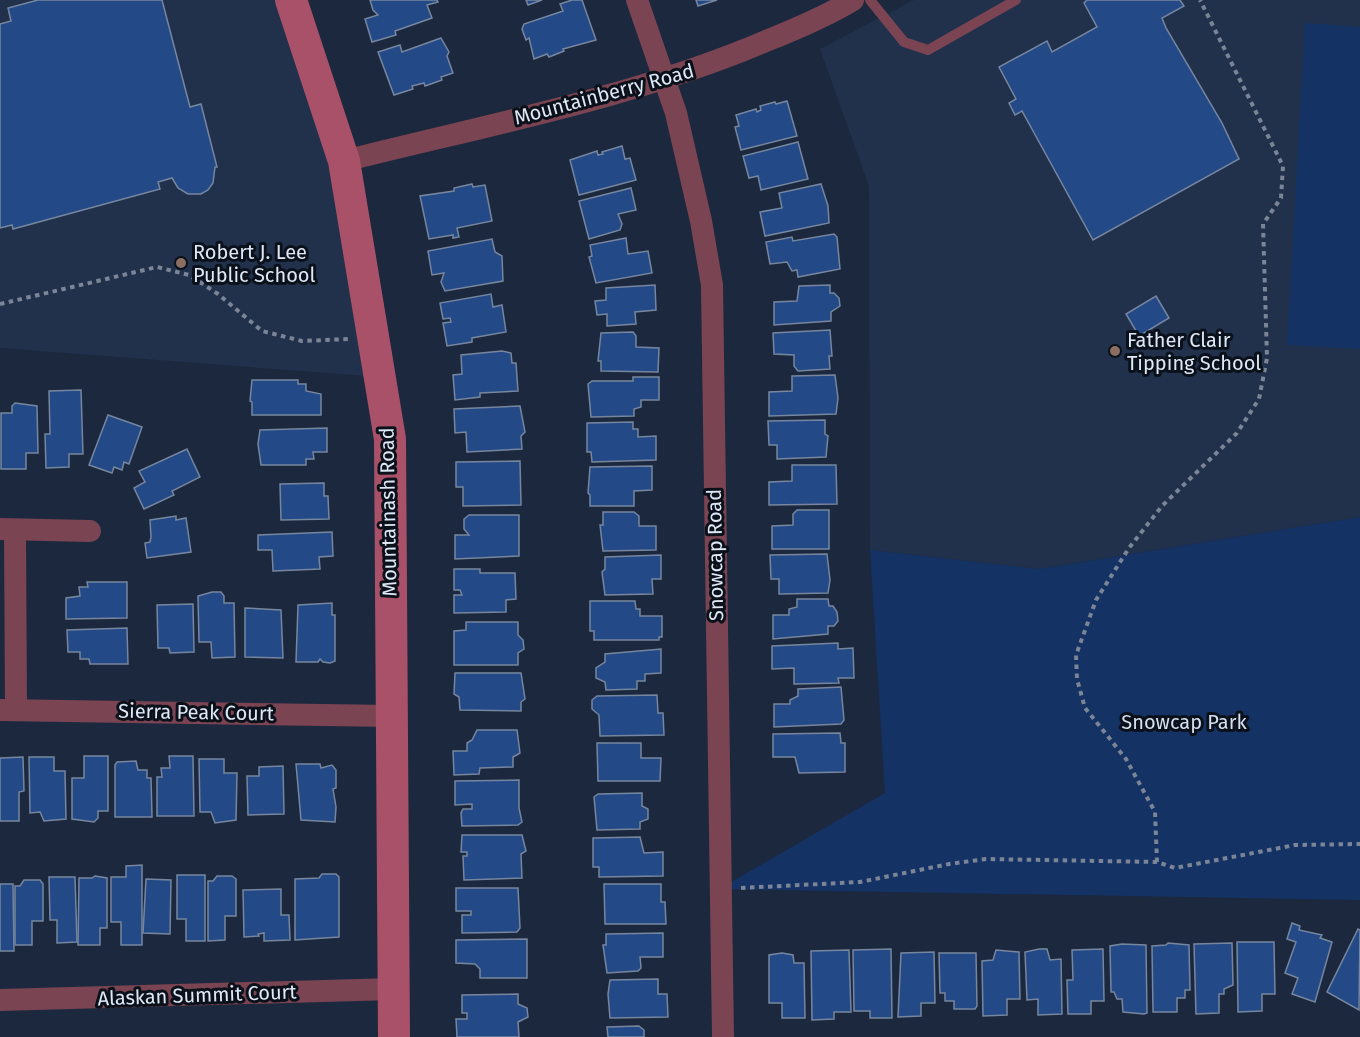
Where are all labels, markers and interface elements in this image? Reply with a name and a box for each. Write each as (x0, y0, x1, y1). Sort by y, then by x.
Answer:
street label: Mountainberry Road (511, 58, 697, 130)
place label: Robert J. Lee Public School (193, 240, 315, 287)
marker: Robert J. Lee Public School (174, 256, 188, 270)
place label: Father Clair Tipping School (1127, 328, 1261, 375)
marker: Father Clair Tipping School (1108, 344, 1122, 358)
street label: Mountainash Road (375, 427, 401, 597)
street label: Snowcap Road (702, 489, 728, 621)
street label: Sierra Peak Court (118, 699, 275, 725)
park label: Snowcap Park (1121, 710, 1247, 734)
street label: Alaskan Summit Court (97, 980, 298, 1010)

